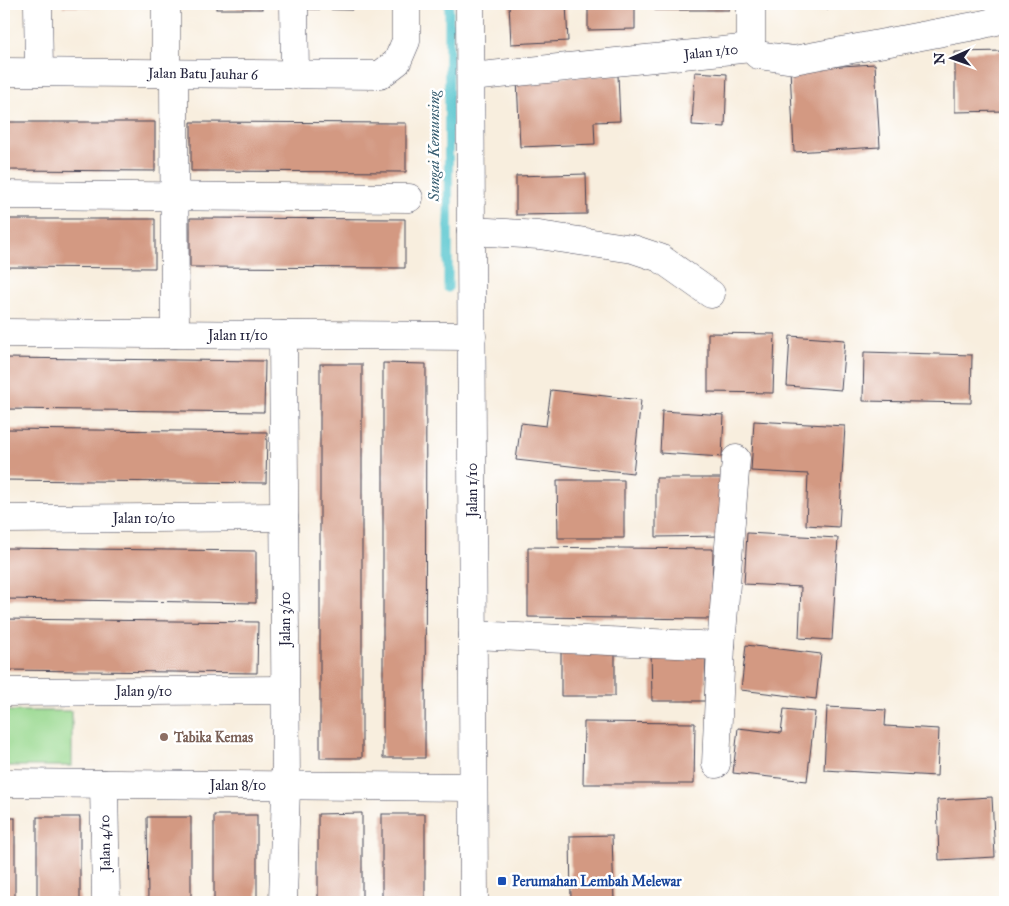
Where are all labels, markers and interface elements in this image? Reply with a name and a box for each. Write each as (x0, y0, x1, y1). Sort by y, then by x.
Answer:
north arrow (926, 32, 976, 82)
street label: Jalan 1/10 (681, 41, 739, 65)
text: N (931, 52, 948, 65)
street label: Jalan Batu Jauhar 6 (146, 65, 259, 84)
water label: Sungai Kemunsing (425, 89, 443, 202)
street label: Jalan 11/10 (206, 327, 268, 345)
street label: Jalan 1/10 (464, 463, 482, 519)
street label: Jalan 10/10 (111, 510, 175, 528)
street label: Jalan 3/10 (277, 592, 295, 648)
street label: Jalan 9/10 (114, 683, 172, 701)
place label: Tabika Kemas (173, 729, 253, 746)
marker: Tabika Kemas (158, 731, 170, 743)
street label: Jalan 8/10 (208, 777, 266, 795)
street label: Jalan 4/10 (96, 814, 115, 874)
place label: Perumahan Lembah Melewar (512, 873, 682, 890)
marker: Perumahan Lembah Melewar (496, 875, 508, 887)

